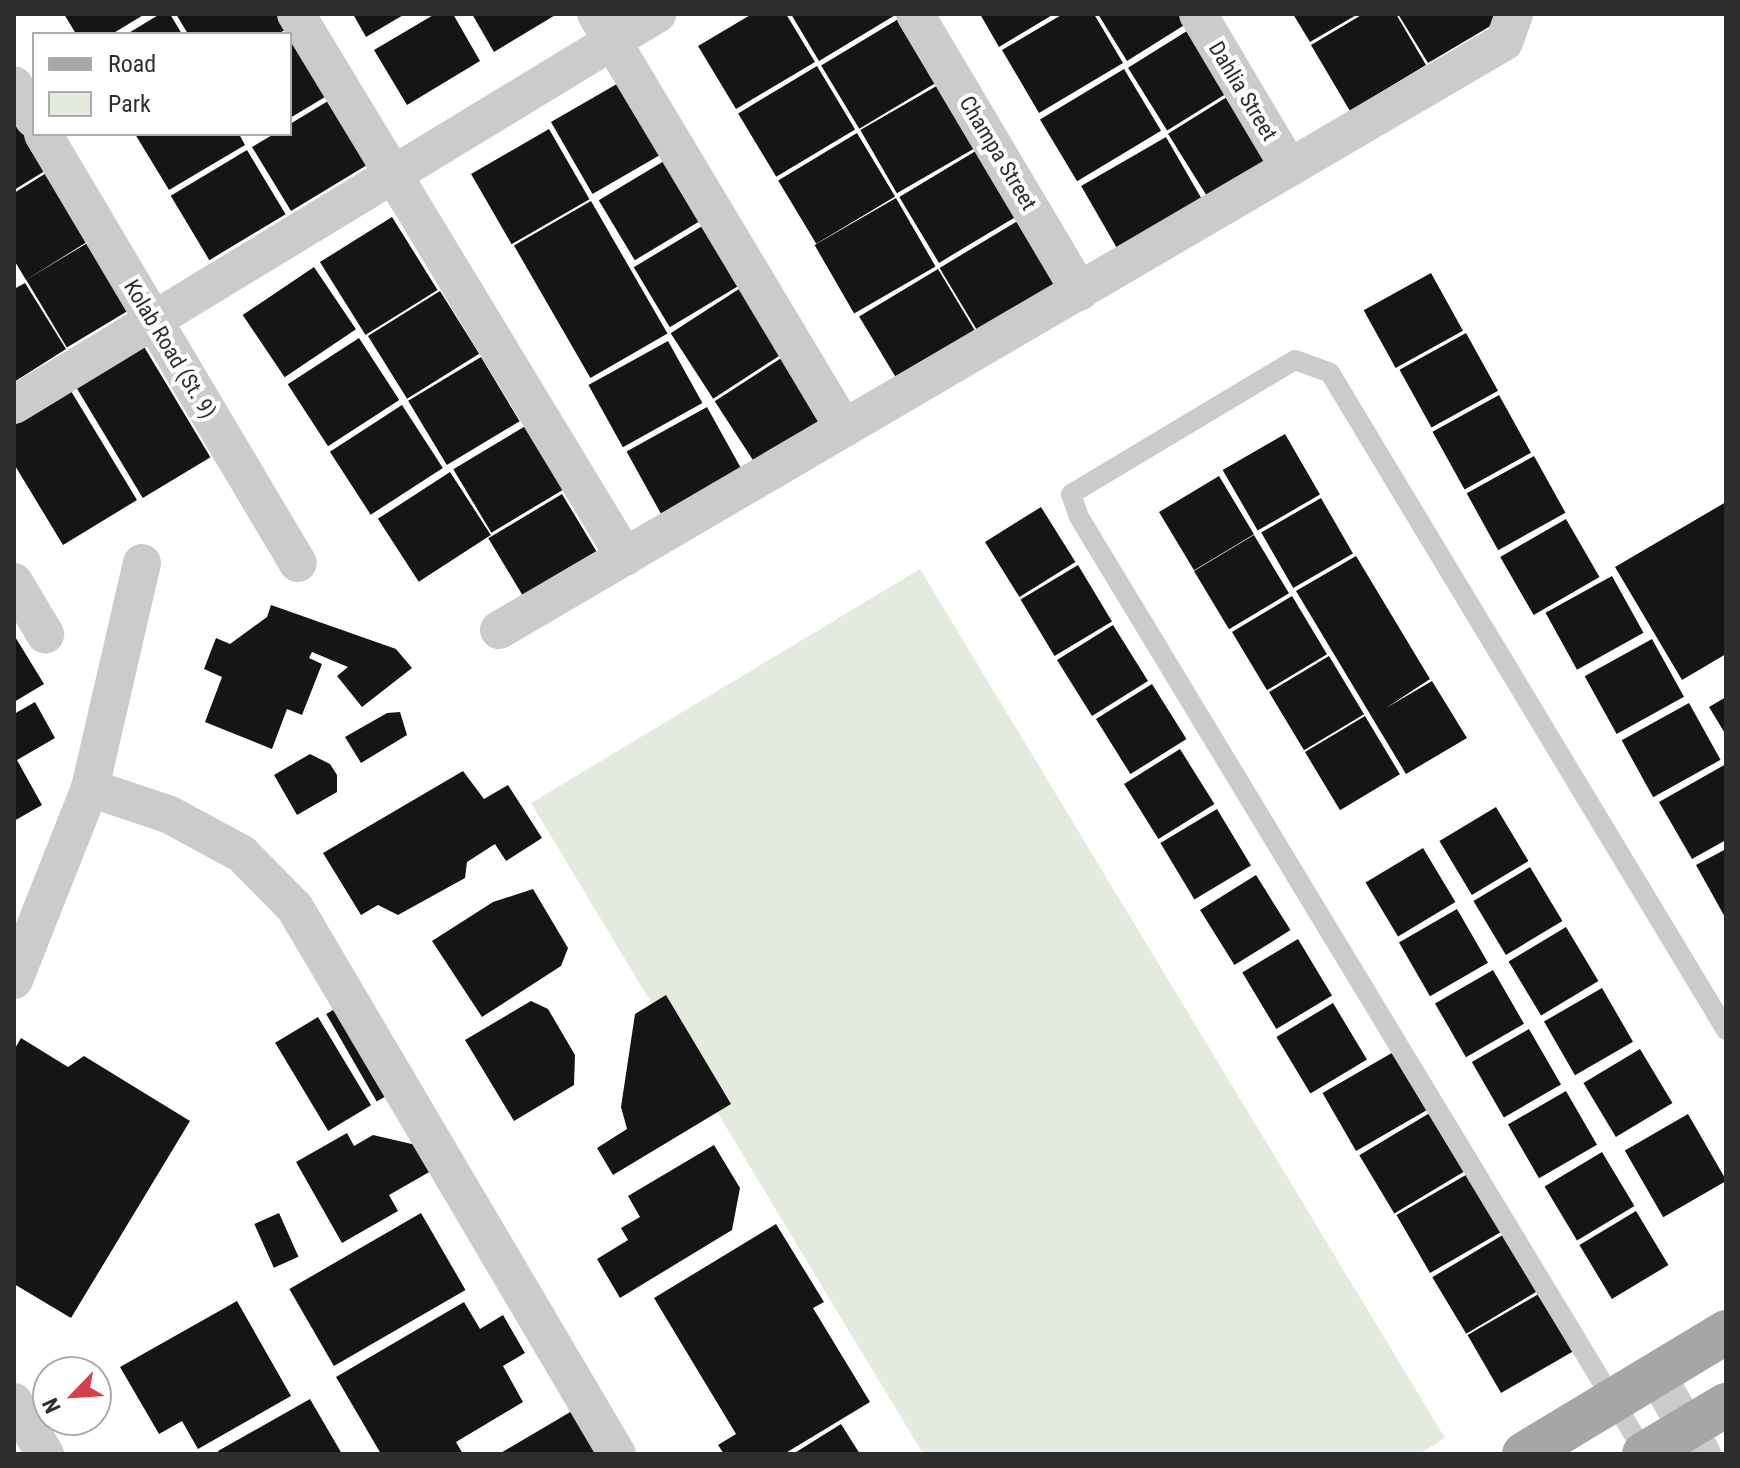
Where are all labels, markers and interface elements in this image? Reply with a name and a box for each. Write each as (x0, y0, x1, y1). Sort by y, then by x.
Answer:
legend (32, 32, 292, 136)
street label: Dahlia Street (1203, 37, 1283, 145)
text: Road (108, 50, 156, 78)
text: Park (108, 90, 151, 118)
street label: Champa Street (954, 91, 1042, 215)
street label: Kolab Road (St. 9) (118, 275, 222, 423)
north arrow (32, 1356, 112, 1436)
text: N (37, 1394, 66, 1417)

